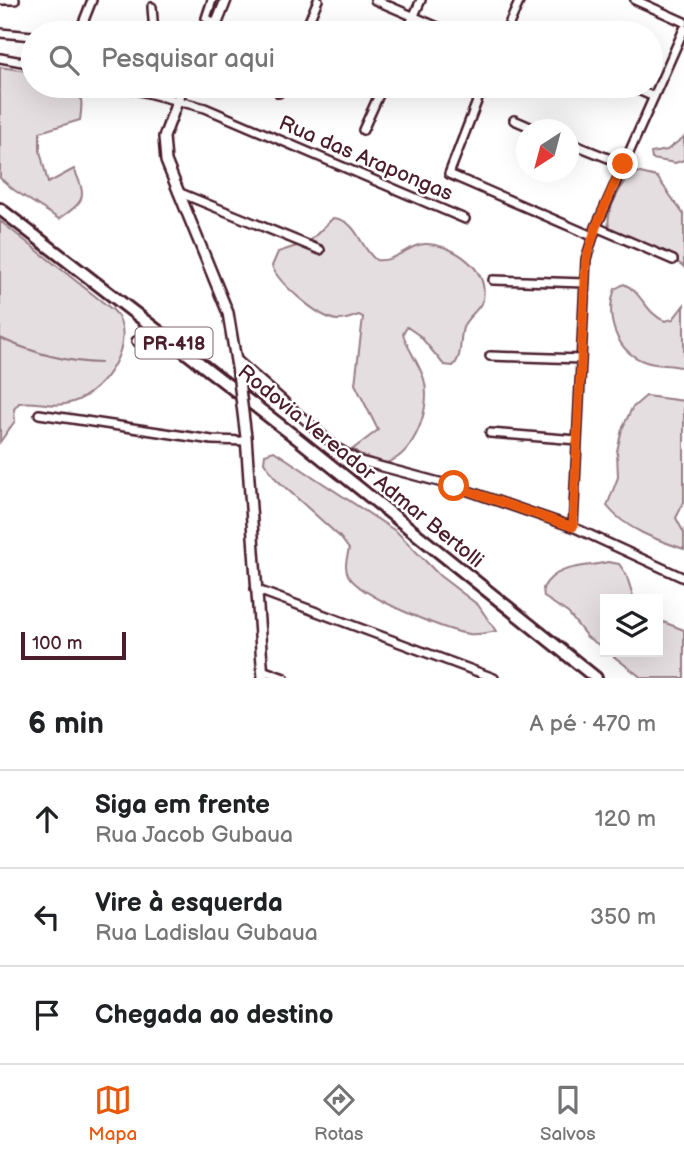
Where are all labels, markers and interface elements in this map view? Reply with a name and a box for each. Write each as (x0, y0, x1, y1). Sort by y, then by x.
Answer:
search box (21, 21, 663, 98)
icon: search (45, 41, 83, 79)
text: Pesquisar aqui (101, 44, 275, 75)
street label: Rua das Arapongas (275, 111, 456, 206)
north arrow (516, 119, 579, 182)
route end (607, 148, 638, 179)
road number: PR-418 (136, 328, 212, 358)
street label: Rodovia Vereador Admar Bertolli (233, 360, 489, 573)
route start (438, 470, 469, 501)
map controls (600, 594, 663, 657)
button: layers (600, 594, 663, 657)
scale bar (21, 629, 126, 661)
text: 100 m (32, 632, 83, 655)
text: 6 min (28, 706, 104, 742)
text: A pé · 470 m (529, 710, 656, 738)
text: Siga em frente (95, 790, 270, 821)
icon: ahead (28, 800, 66, 838)
text: 120 m (595, 805, 656, 833)
text: Rua Jacob Gubaua (95, 821, 293, 849)
text: Vire à esquerda (95, 888, 283, 919)
icon: left (28, 898, 66, 936)
text: 350 m (590, 903, 656, 931)
text: Rua Ladislau Gubaua (95, 919, 318, 947)
icon: arrive (28, 996, 66, 1034)
text: Chegada ao destino (95, 1000, 333, 1031)
tab: Mapa (88, 1081, 137, 1146)
tab: Rotas (314, 1081, 363, 1146)
tab: Salvos (540, 1081, 596, 1146)

